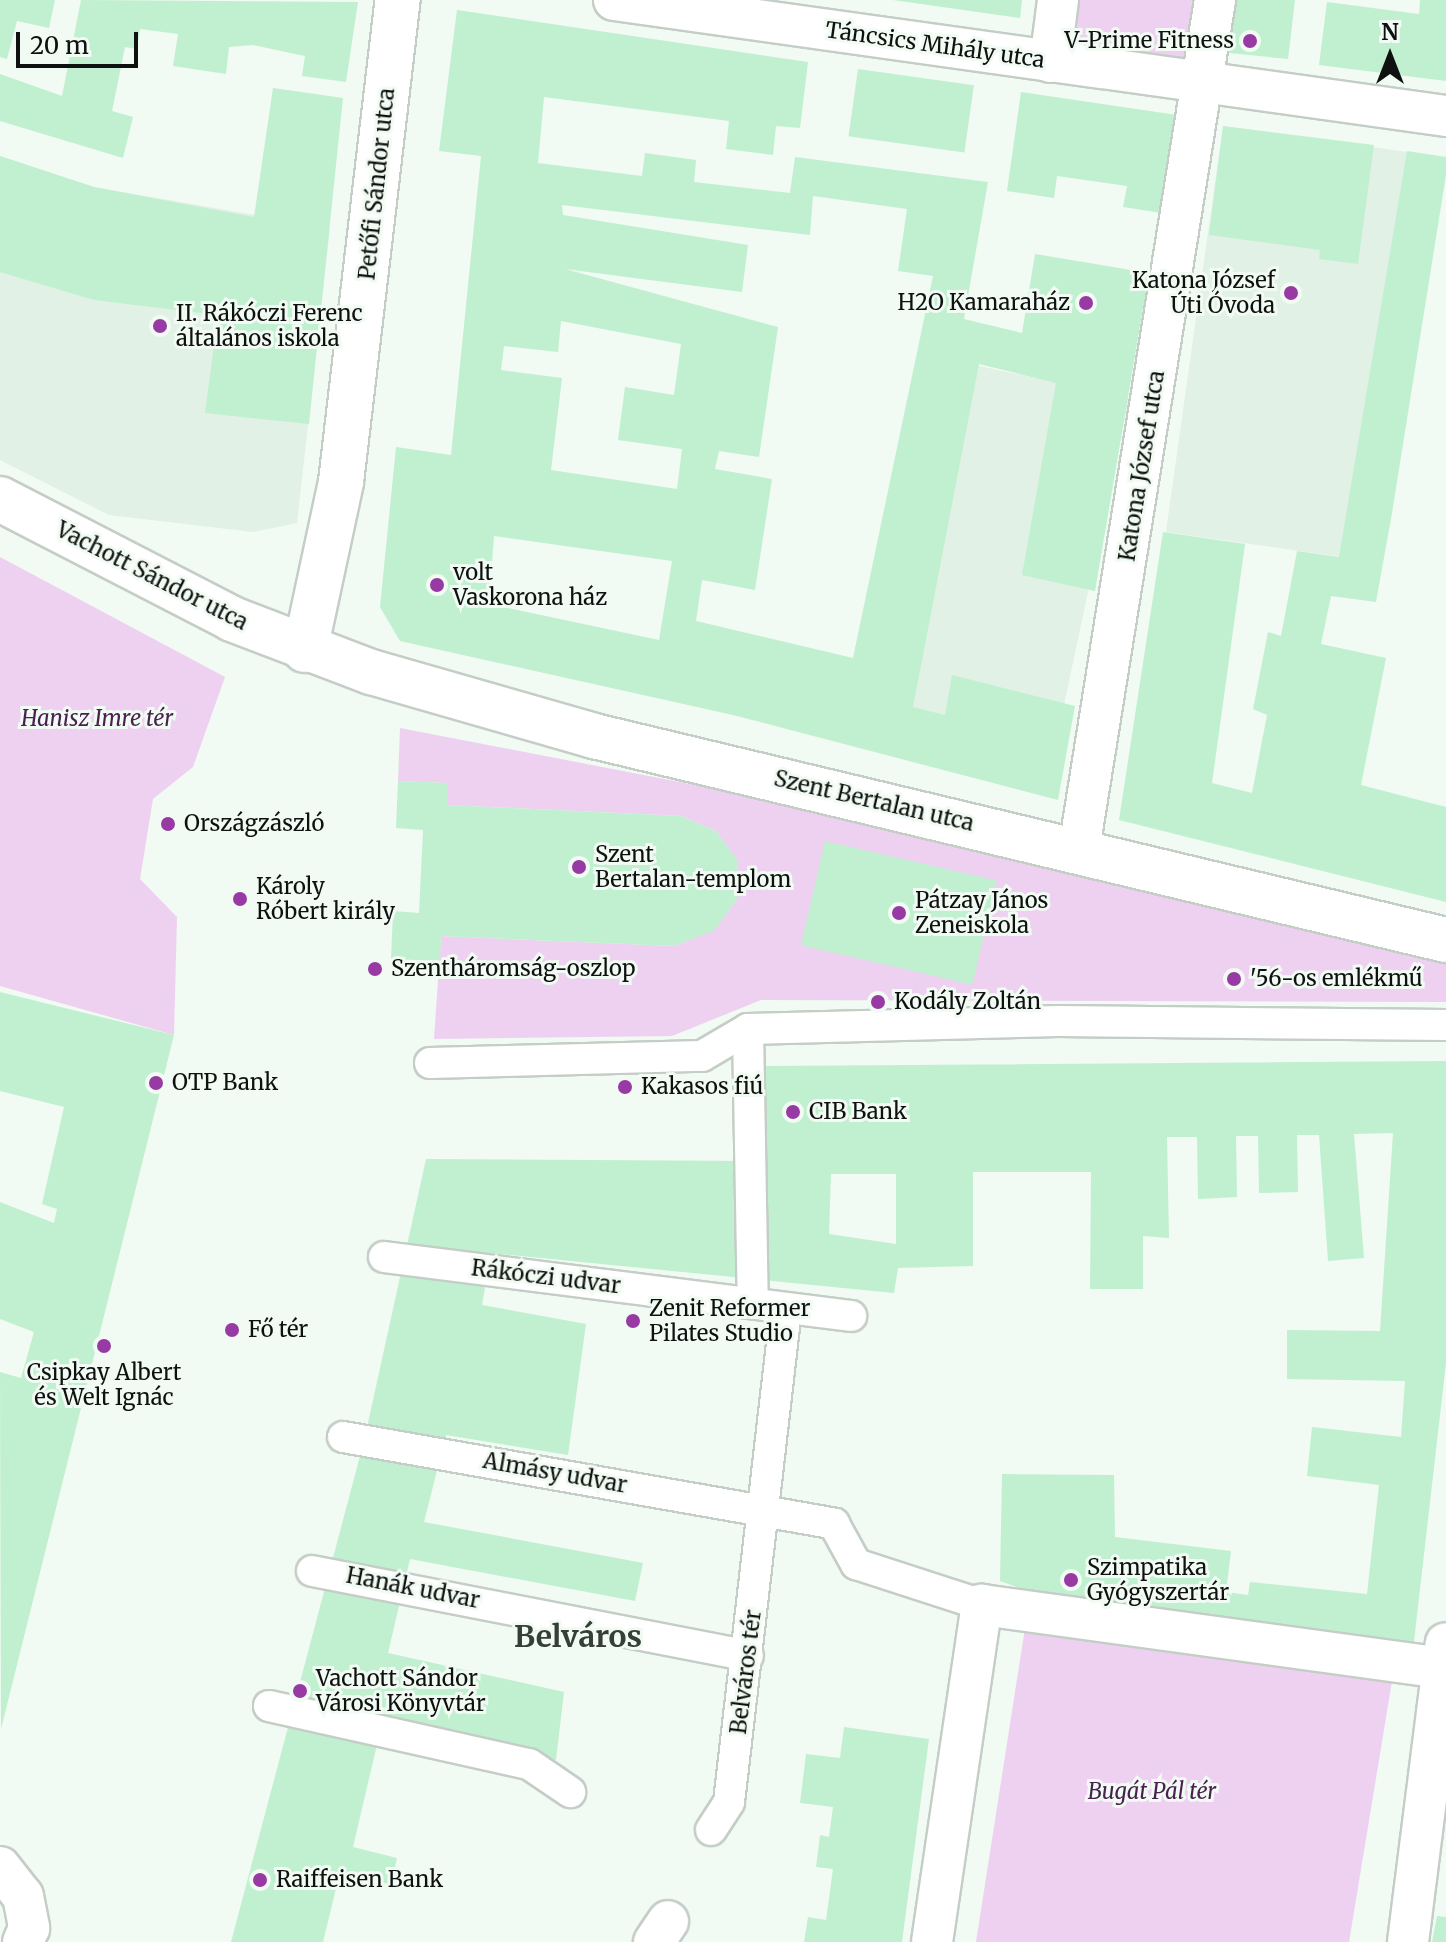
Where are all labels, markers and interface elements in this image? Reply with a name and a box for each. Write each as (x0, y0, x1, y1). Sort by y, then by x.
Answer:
scale bar (20, 16, 142, 66)
north arrow (1350, 16, 1430, 96)
street label: Táncsics Mihály utca (824, 17, 1046, 73)
text: N (1381, 18, 1399, 46)
place label: V-Prime Fitness (1065, 28, 1234, 54)
text: 20 m (30, 30, 89, 61)
marker: V-Prime Fitness (1241, 32, 1259, 50)
street label: Petőfi Sándor utca (354, 87, 400, 281)
place label: Katona József Úti Óvoda (1132, 267, 1275, 318)
marker: Katona József Úti Óvoda (1282, 284, 1300, 302)
place label: H2O Kamaraház (897, 290, 1070, 316)
marker: H2O Kamaraház (1077, 294, 1095, 312)
place label: II. Rákóczi Ferenc általános iskola (176, 300, 363, 352)
marker: II. Rákóczi Ferenc általános iskola (151, 317, 169, 335)
street label: Katona József utca (1114, 369, 1170, 563)
street label: Vachott Sándor utca (52, 516, 252, 636)
place label: volt Vaskorona ház (453, 559, 607, 610)
marker: volt Vaskorona ház (428, 576, 446, 594)
park label: Hanisz Imre tér (21, 706, 173, 732)
street label: Szent Bertalan utca (771, 765, 977, 837)
place label: Országzászló (184, 811, 324, 837)
marker: Országzászló (159, 815, 177, 833)
place label: Szent Bertalan-templom (595, 841, 791, 892)
marker: Szent Bertalan-templom (570, 858, 588, 876)
place label: Károly Róbert király (256, 873, 395, 924)
place label: Pátzay János Zeneiskola (915, 887, 1048, 938)
marker: Károly Róbert király (231, 890, 249, 908)
marker: Pátzay János Zeneiskola (890, 904, 908, 922)
place label: Szentháromság-oszlop (391, 956, 635, 982)
marker: Szentháromság-oszlop (366, 960, 384, 978)
place label: '56-os emlékmű (1250, 966, 1423, 992)
marker: '56-os emlékmű (1225, 970, 1243, 988)
place label: Kodály Zoltán (894, 989, 1041, 1015)
marker: Kodály Zoltán (869, 993, 887, 1011)
place label: OTP Bank (172, 1070, 278, 1096)
marker: OTP Bank (147, 1074, 165, 1092)
place label: Kakasos fiú (641, 1074, 763, 1100)
marker: Kakasos fiú (616, 1078, 634, 1096)
place label: CIB Bank (809, 1099, 907, 1125)
marker: CIB Bank (784, 1103, 802, 1121)
street label: Rákóczi udvar (470, 1255, 622, 1299)
place label: Zenit Reformer Pilates Studio (649, 1295, 810, 1346)
marker: Zenit Reformer Pilates Studio (624, 1312, 642, 1330)
place label: Fő tér (248, 1317, 308, 1343)
marker: Fő tér (223, 1321, 241, 1339)
marker: Csipkay Albert és Welt Ignác (95, 1337, 113, 1355)
place label: Csipkay Albert és Welt Ignác (27, 1359, 181, 1410)
street label: Almásy udvar (481, 1447, 629, 1499)
place label: Szimpatika Gyógyszertár (1087, 1554, 1229, 1606)
street label: Hanák udvar (344, 1562, 482, 1614)
marker: Szimpatika Gyógyszertár (1062, 1571, 1080, 1589)
street label: Belváros tér (725, 1608, 767, 1736)
district label: Belváros (514, 1618, 642, 1654)
place label: Vachott Sándor Városi Könyvtár (316, 1665, 486, 1716)
marker: Vachott Sándor Városi Könyvtár (291, 1682, 309, 1700)
park label: Bugát Pál tér (1088, 1779, 1216, 1805)
place label: Raiffeisen Bank (276, 1867, 443, 1893)
marker: Raiffeisen Bank (251, 1871, 269, 1889)

